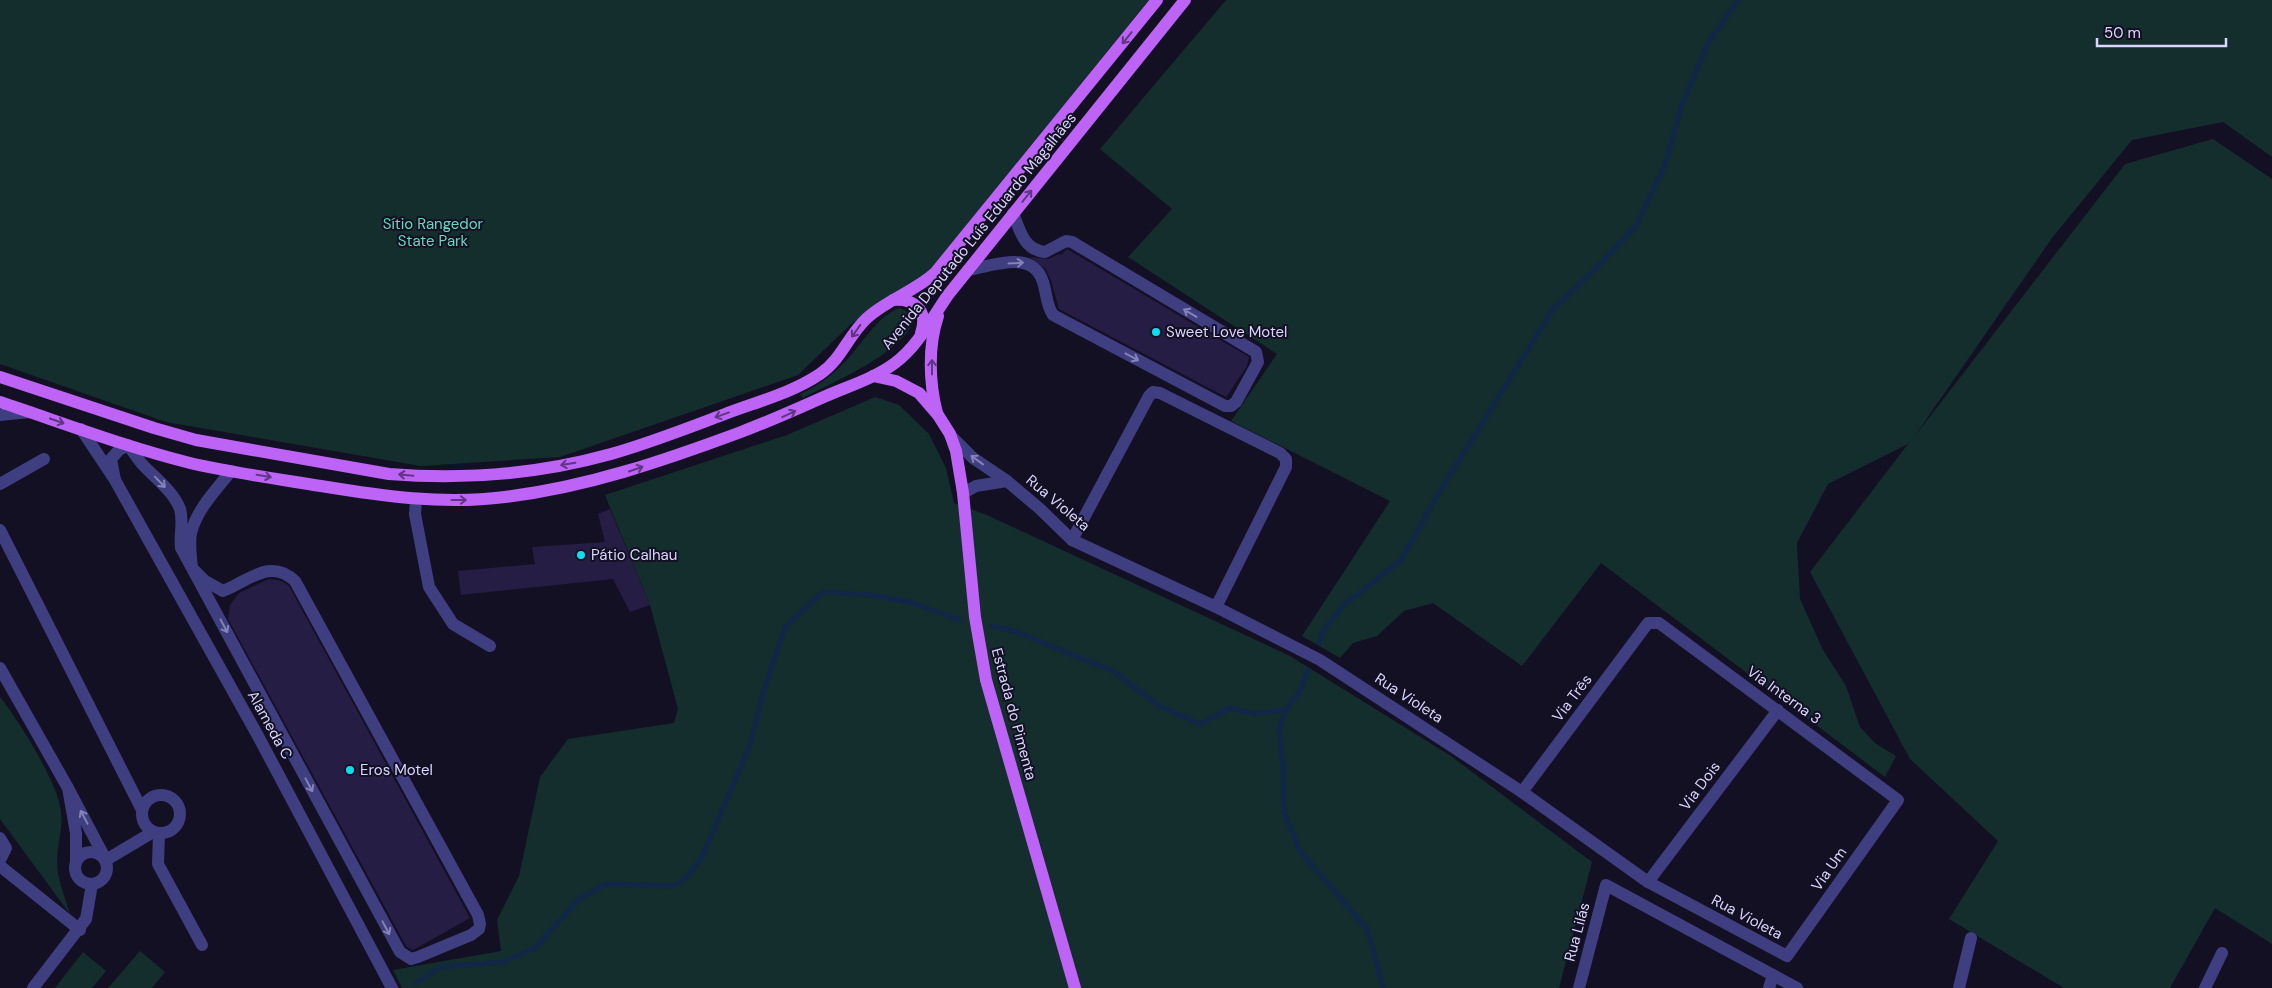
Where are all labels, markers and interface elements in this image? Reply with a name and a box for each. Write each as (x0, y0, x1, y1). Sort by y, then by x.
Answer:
scale bar (2097, 15, 2226, 47)
text: 50 m (2104, 23, 2141, 43)
one-way arrow (1121, 31, 1132, 44)
street label: Avenida Deputado Luís Eduardo Magalhães (877, 108, 1081, 354)
one-way arrow (1021, 190, 1032, 203)
park label: Sítio Rangedor State Park (383, 214, 484, 251)
one-way arrow (1007, 258, 1023, 267)
one-way arrow (1183, 307, 1197, 317)
place label: Sweet Love Motel (1166, 322, 1287, 342)
one-way arrow (851, 324, 861, 338)
marker: Sweet Love Motel (1150, 326, 1162, 338)
one-way arrow (1125, 352, 1140, 362)
one-way arrow (927, 359, 937, 376)
one-way arrow (781, 408, 796, 418)
one-way arrow (715, 411, 731, 420)
one-way arrow (49, 417, 64, 426)
one-way arrow (970, 455, 984, 465)
one-way arrow (560, 459, 576, 469)
one-way arrow (628, 464, 644, 474)
one-way arrow (398, 470, 414, 480)
street label: Rua Violeta (1022, 470, 1094, 536)
one-way arrow (255, 472, 271, 482)
one-way arrow (154, 476, 166, 488)
one-way arrow (451, 495, 467, 505)
place label: Pátio Calhau (591, 545, 677, 565)
marker: Pátio Calhau (575, 549, 587, 561)
one-way arrow (219, 619, 229, 633)
street label: Estrada do Pimenta (987, 646, 1041, 782)
street label: Via Interna 3 (1743, 661, 1825, 729)
street label: Rua Violeta (1371, 668, 1447, 728)
street label: Via Três (1548, 670, 1596, 726)
street label: Alameda C (243, 687, 297, 763)
street label: Via Dois (1675, 758, 1725, 814)
place label: Eros Motel (360, 760, 433, 780)
marker: Eros Motel (344, 764, 356, 776)
one-way arrow (304, 777, 314, 792)
one-way arrow (79, 810, 89, 825)
street label: Via Um (1807, 843, 1851, 895)
street label: Rua Violeta (1708, 890, 1786, 944)
street label: Rua Lilás (1560, 900, 1594, 964)
one-way arrow (382, 920, 392, 934)

